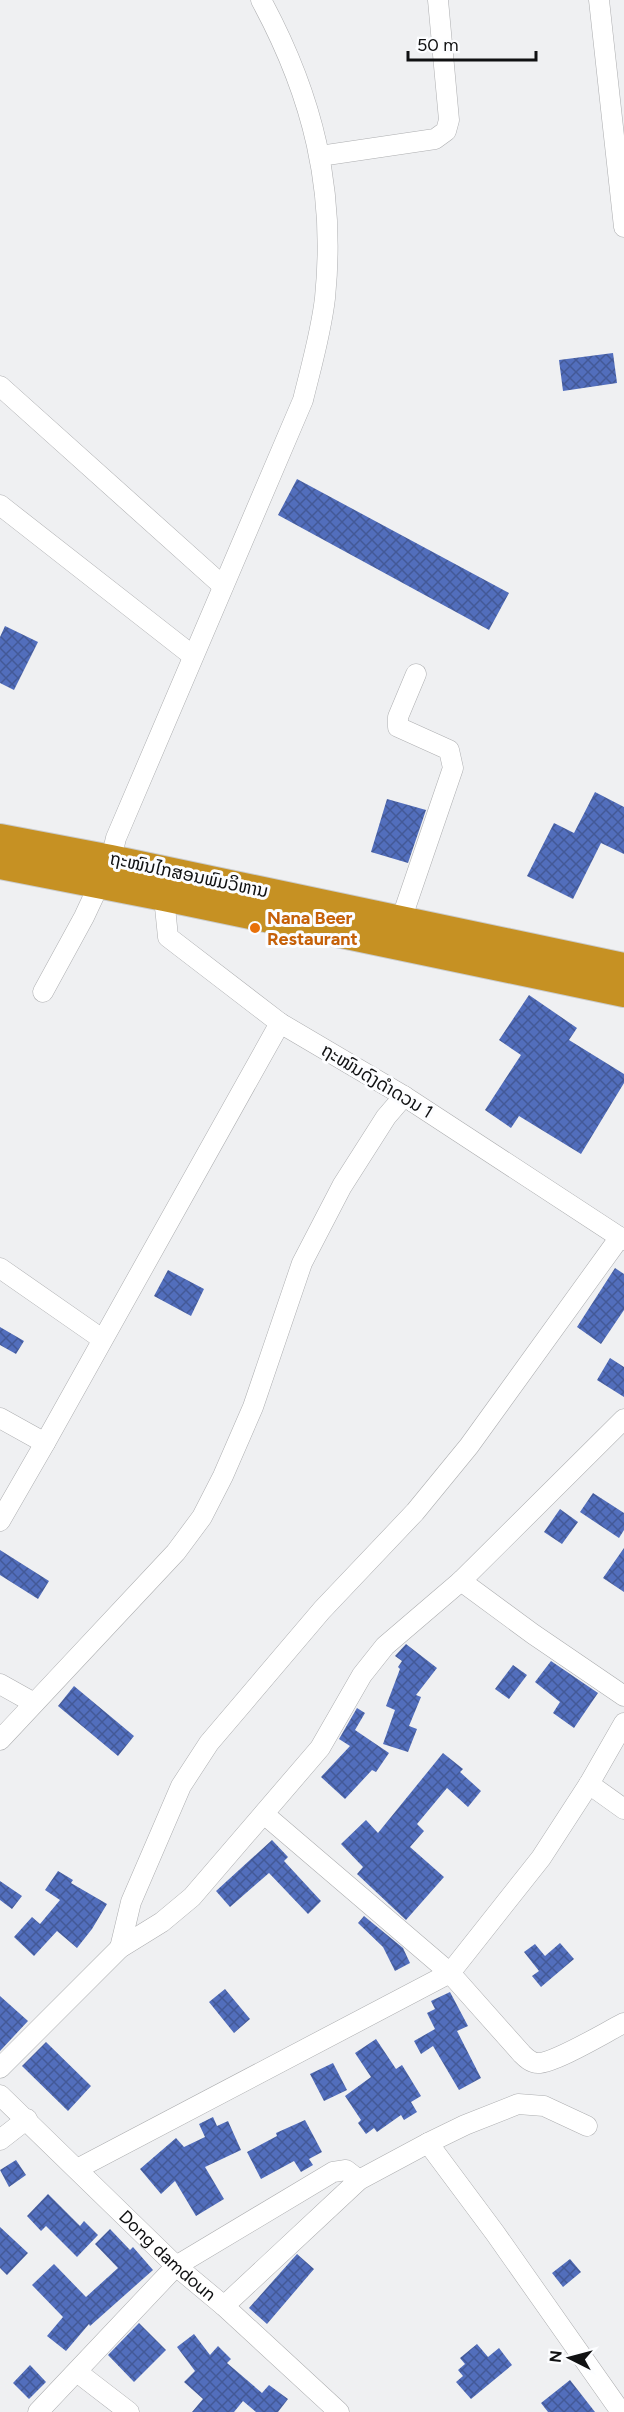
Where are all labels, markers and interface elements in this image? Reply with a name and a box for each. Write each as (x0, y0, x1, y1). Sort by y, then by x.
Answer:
scale bar (408, 24, 536, 62)
text: 50 m (417, 34, 459, 56)
street label: ຖະໜົນໄກສອນພົມວິຫານ (108, 847, 270, 903)
place label: Nana Beer Restaurant (267, 907, 358, 950)
marker: Nana Beer Restaurant (248, 921, 262, 935)
street label: ຖະໜົນດົງດຳດວນ 1 (317, 1039, 437, 1123)
street label: Dong damdoun (114, 2206, 220, 2306)
north arrow (540, 2328, 600, 2388)
text: N (545, 2349, 566, 2364)

